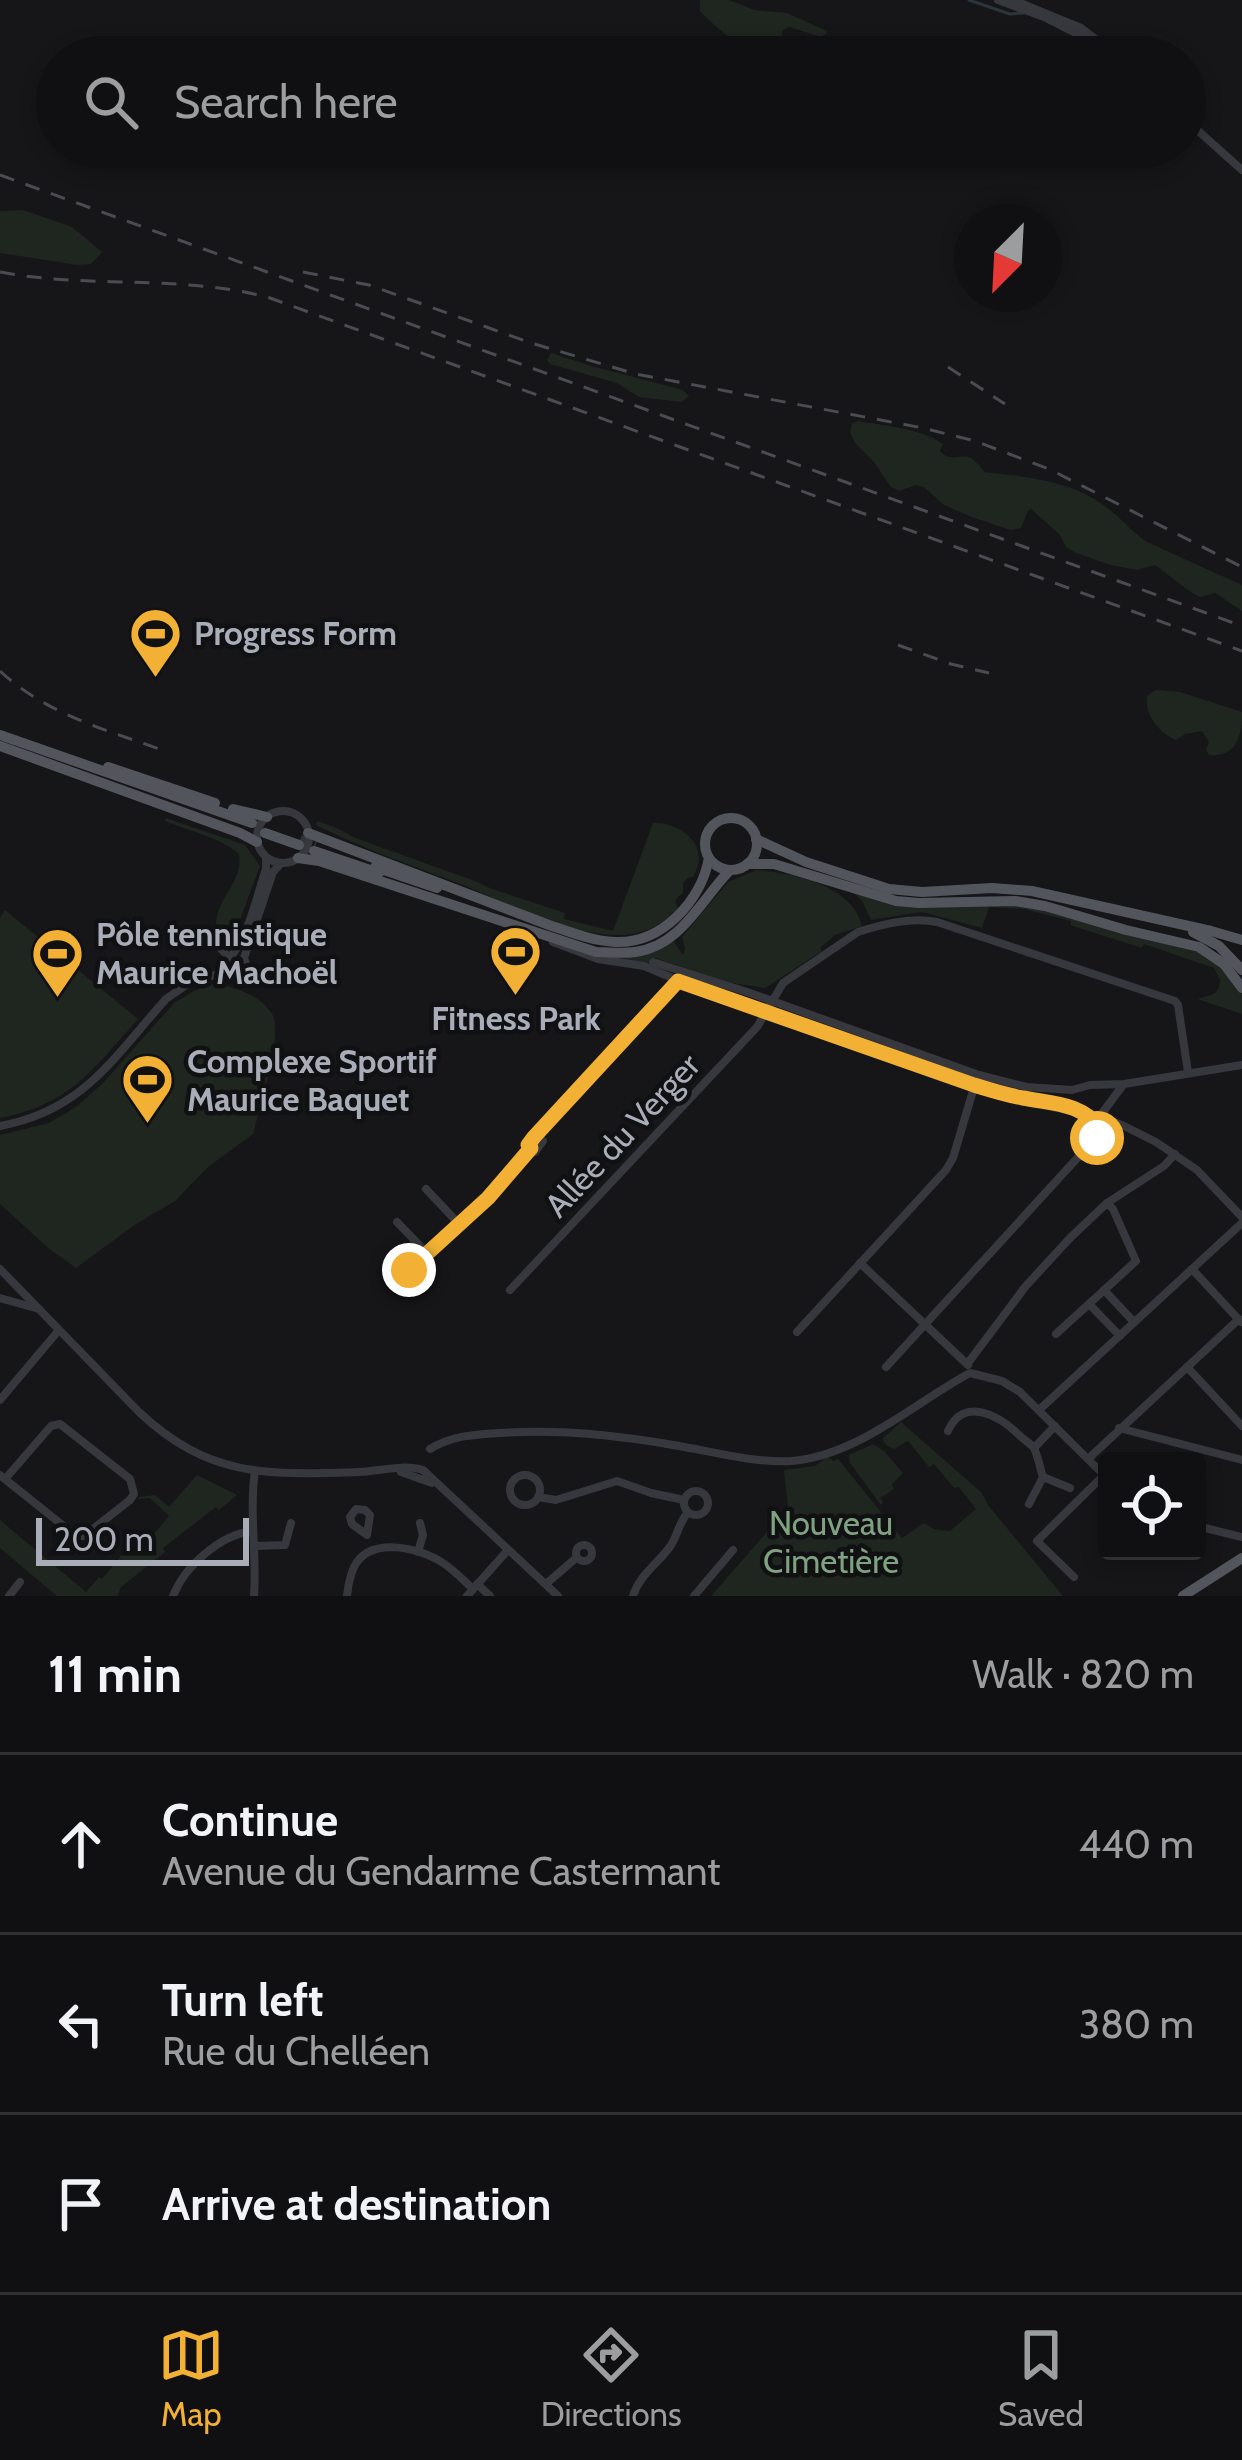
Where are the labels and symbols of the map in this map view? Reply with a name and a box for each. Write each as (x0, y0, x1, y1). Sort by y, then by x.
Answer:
north arrow (954, 204, 1062, 312)
sports icon: Progress Form (127, 605, 183, 679)
place label: Progress Form (194, 613, 397, 653)
place label: Pôle tennistique Maurice Machoël (96, 914, 337, 992)
sports icon: Fitness Park (488, 923, 544, 997)
sports icon: Pôle tennistique Maurice Machoël (29, 925, 85, 999)
place label: Fitness Park (431, 998, 601, 1038)
place label: Complexe Sportif Maurice Baquet (187, 1041, 437, 1119)
street label: Allée du Verger (536, 1045, 708, 1225)
sports icon: Complexe Sportif Maurice Baquet (120, 1052, 176, 1126)
route start (1070, 1111, 1124, 1165)
route end (382, 1243, 436, 1297)
park label: Nouveau Cimetière (763, 1503, 899, 1581)
scale bar (36, 1512, 249, 1565)

